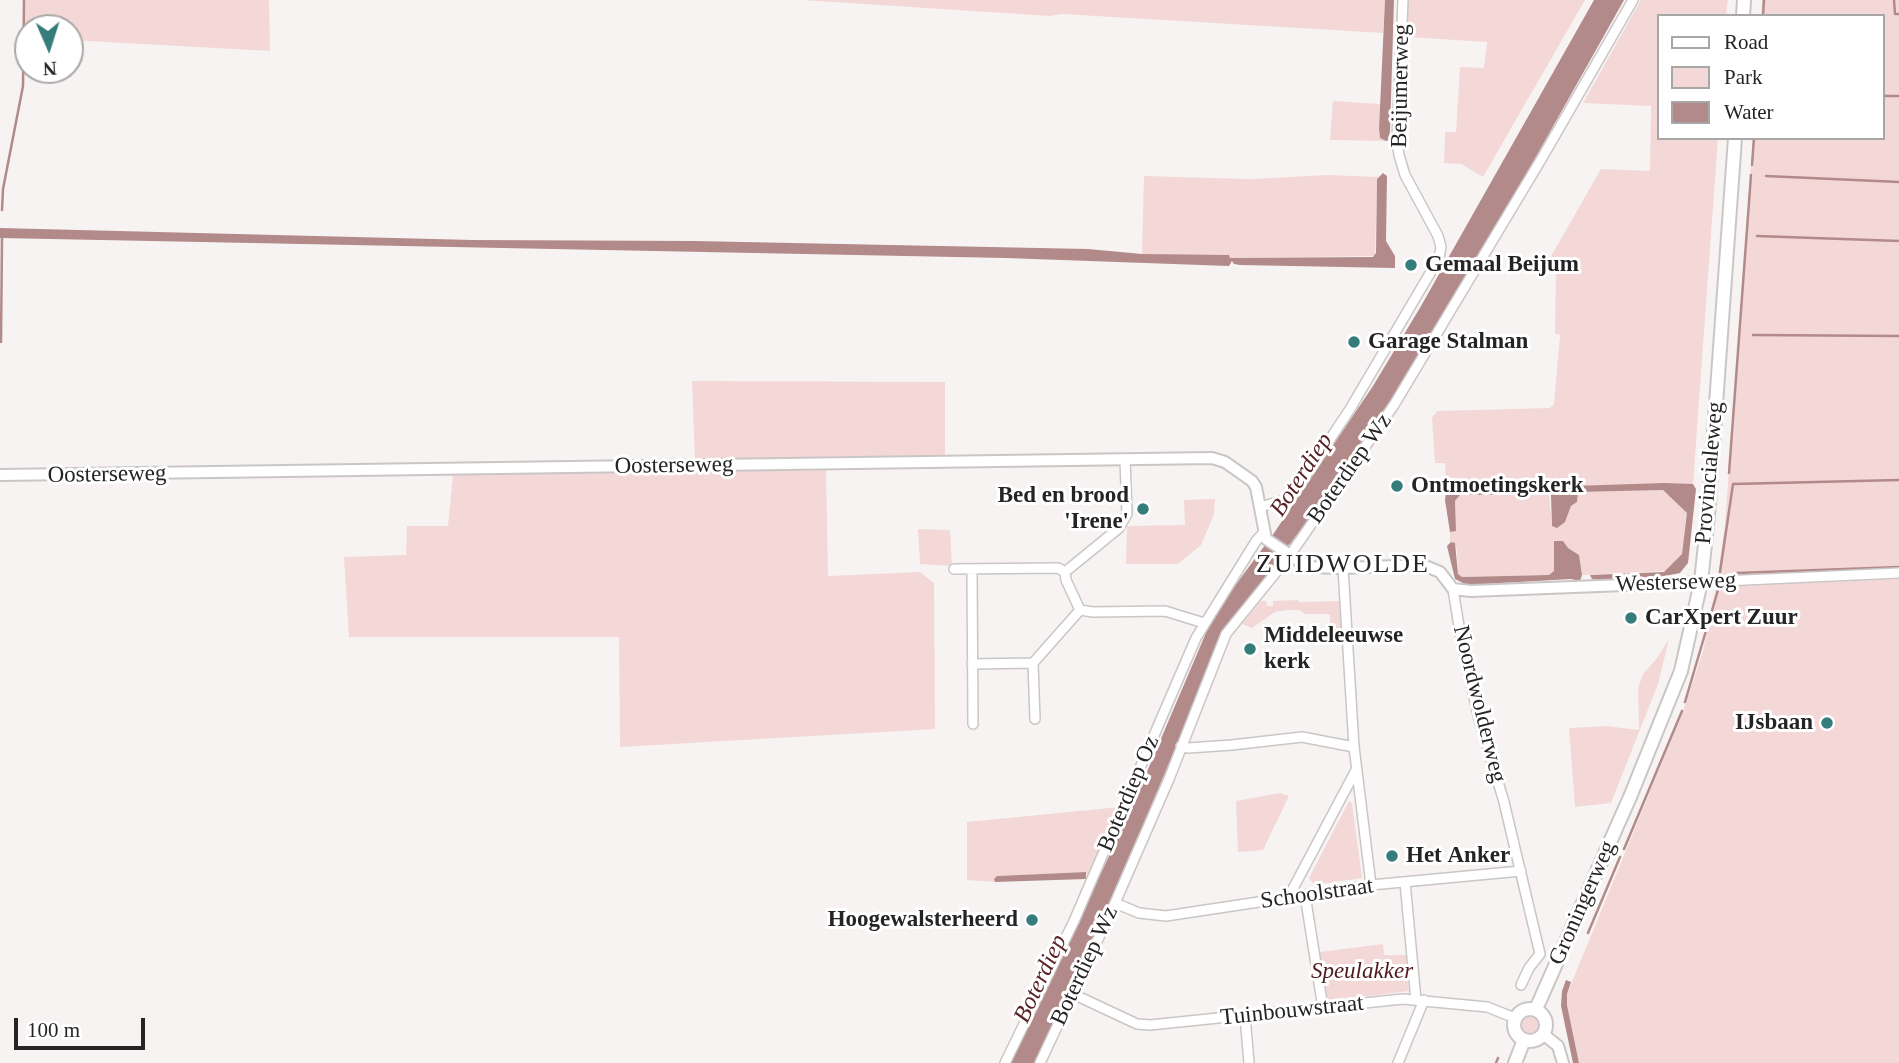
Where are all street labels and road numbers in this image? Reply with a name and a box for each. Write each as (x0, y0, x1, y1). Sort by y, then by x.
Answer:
street label: Beijumerweg (1386, 24, 1416, 148)
street label: Provincialeweg (1690, 401, 1730, 545)
street label: Boterdiep Wz (1302, 409, 1398, 529)
street label: Oosterseweg (614, 451, 734, 481)
street label: Oosterseweg (47, 460, 167, 490)
street label: Westerseweg (1615, 567, 1737, 599)
street label: Noordwolderweg (1446, 623, 1512, 785)
street label: Boterdiep Oz (1092, 732, 1166, 856)
street label: Groningerweg (1543, 837, 1623, 969)
street label: Schoolstraat (1259, 872, 1375, 916)
street label: Boterdiep Wz (1045, 902, 1125, 1030)
street label: Tuinbouwstraat (1219, 990, 1365, 1032)

